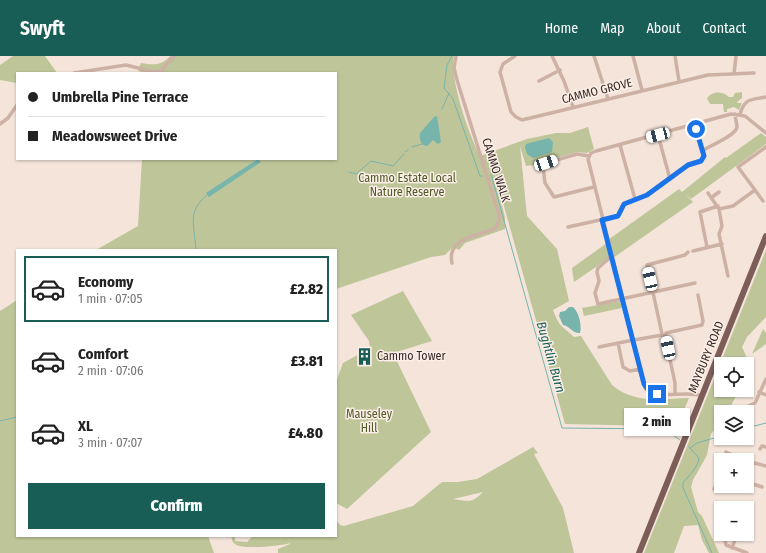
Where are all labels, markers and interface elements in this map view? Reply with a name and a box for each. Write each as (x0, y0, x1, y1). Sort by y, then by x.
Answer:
text: Swyft (20, 17, 65, 40)
text: Home (545, 20, 578, 37)
text: Map (600, 20, 624, 37)
text: About (646, 20, 681, 37)
text: Contact (703, 20, 746, 37)
street label: CAMMO GROVE (560, 75, 634, 107)
text: Umbrella Pine Terrace (52, 88, 188, 106)
route start (687, 120, 705, 138)
car (645, 126, 671, 144)
text: Meadowsweet Drive (52, 127, 177, 145)
street label: CAMMO WALK (479, 136, 513, 204)
car (533, 154, 559, 172)
park label: Cammo Estate Local Nature Reserve (358, 171, 456, 199)
car (641, 266, 659, 292)
icon: car (30, 271, 66, 307)
text: Economy (78, 273, 133, 291)
text: £2.82 (290, 280, 323, 298)
text: 1 min · 07:05 (78, 291, 142, 306)
street label: MAYBURY ROAD (685, 319, 727, 395)
water label: Bughtlin Burn (534, 320, 568, 394)
car (660, 335, 676, 361)
icon: car (30, 343, 66, 379)
text: Comfort (78, 345, 129, 363)
building icon: Cammo Tower (354, 346, 374, 366)
place label: Cammo Tower (377, 349, 446, 363)
text: £3.81 (291, 352, 323, 370)
map controls (714, 357, 754, 541)
button: locate (714, 357, 754, 397)
text: 2 min · 07:06 (78, 363, 144, 378)
route end (648, 385, 666, 403)
button: layers (714, 405, 754, 445)
park label: Mauseley Hill (346, 407, 393, 435)
callout: 2 min (624, 408, 690, 436)
text: 2 min (643, 414, 671, 429)
icon: car (30, 415, 66, 451)
text: XL (78, 417, 93, 435)
text: £4.80 (288, 424, 323, 442)
text: 3 min · 07:07 (78, 435, 142, 450)
button: + (714, 453, 754, 493)
button: Confirm (28, 483, 325, 529)
button: − (714, 501, 754, 541)

